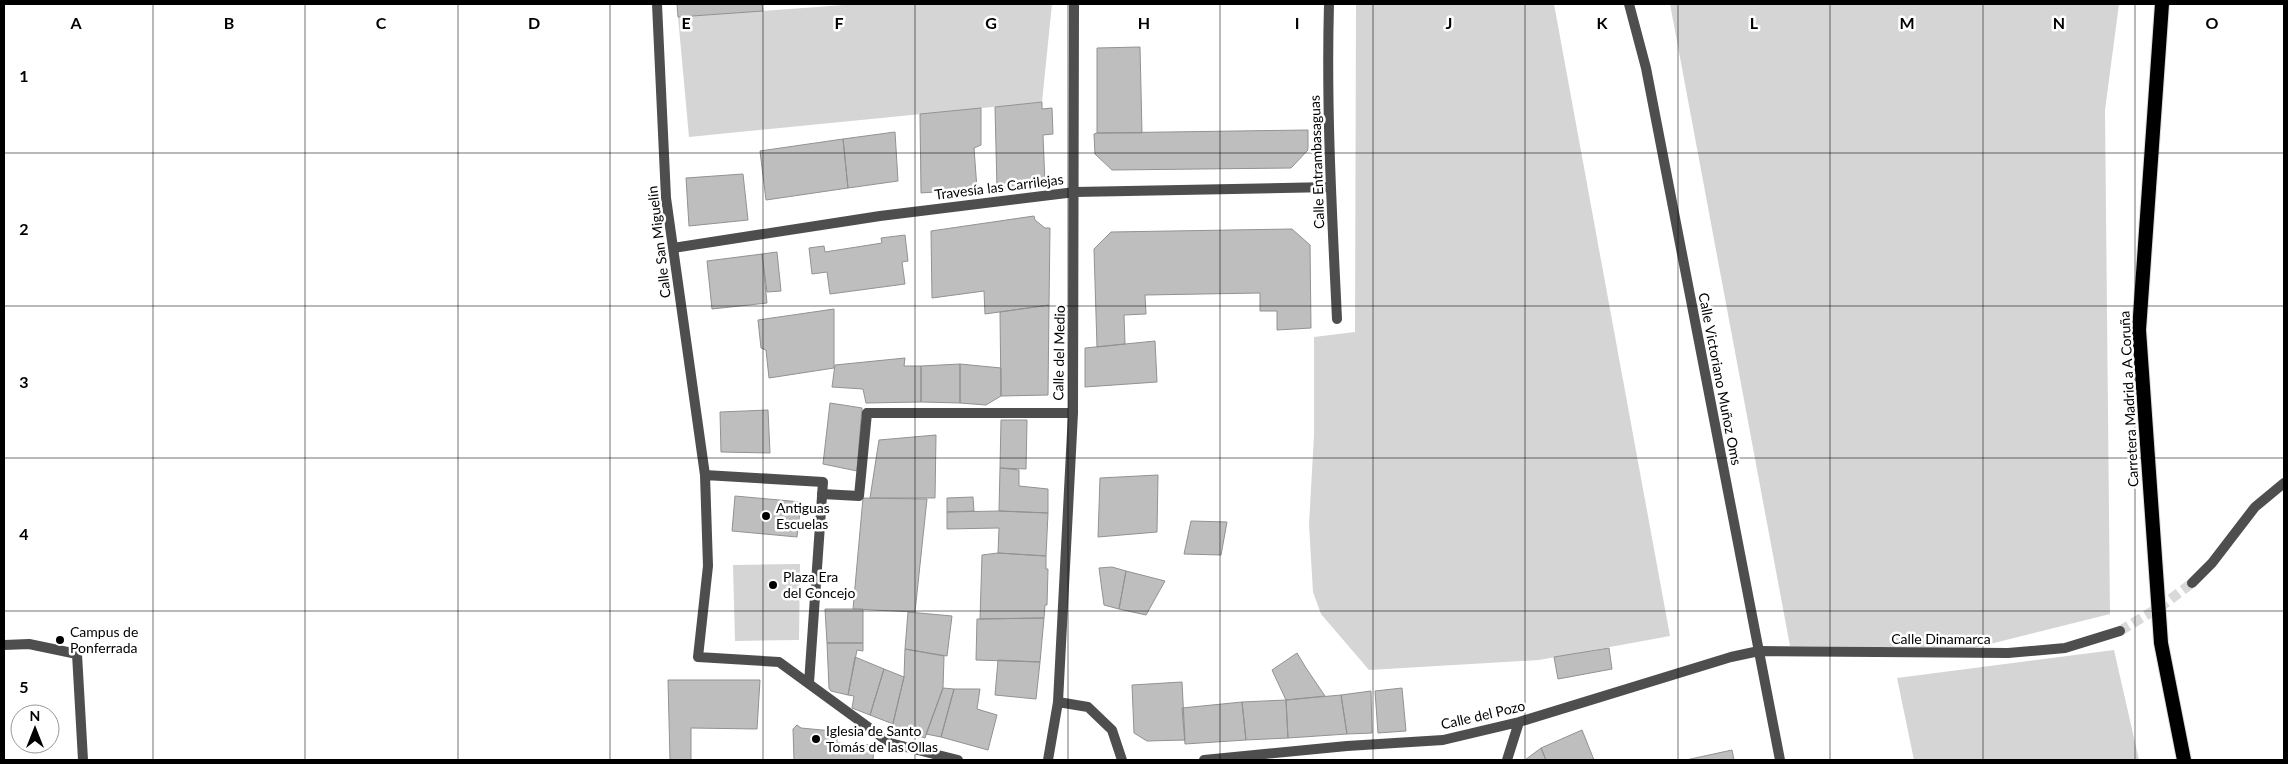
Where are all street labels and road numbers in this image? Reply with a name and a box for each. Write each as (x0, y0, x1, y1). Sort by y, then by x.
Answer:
street label: Calle Entrambasaguas (1306, 95, 1327, 229)
street label: Travesía las Carrilejas (934, 170, 1064, 203)
street label: Calle San Miguelín (643, 185, 674, 299)
street label: Calle Victoriano Muñoz Oms (1695, 291, 1746, 467)
street label: Calle del Medio (1049, 305, 1068, 401)
street label: Carretera Madrid a A Coruña (2115, 310, 2142, 488)
street label: Calle Dinamarca (1891, 630, 1991, 647)
street label: Calle del Pozo (1439, 697, 1527, 732)

